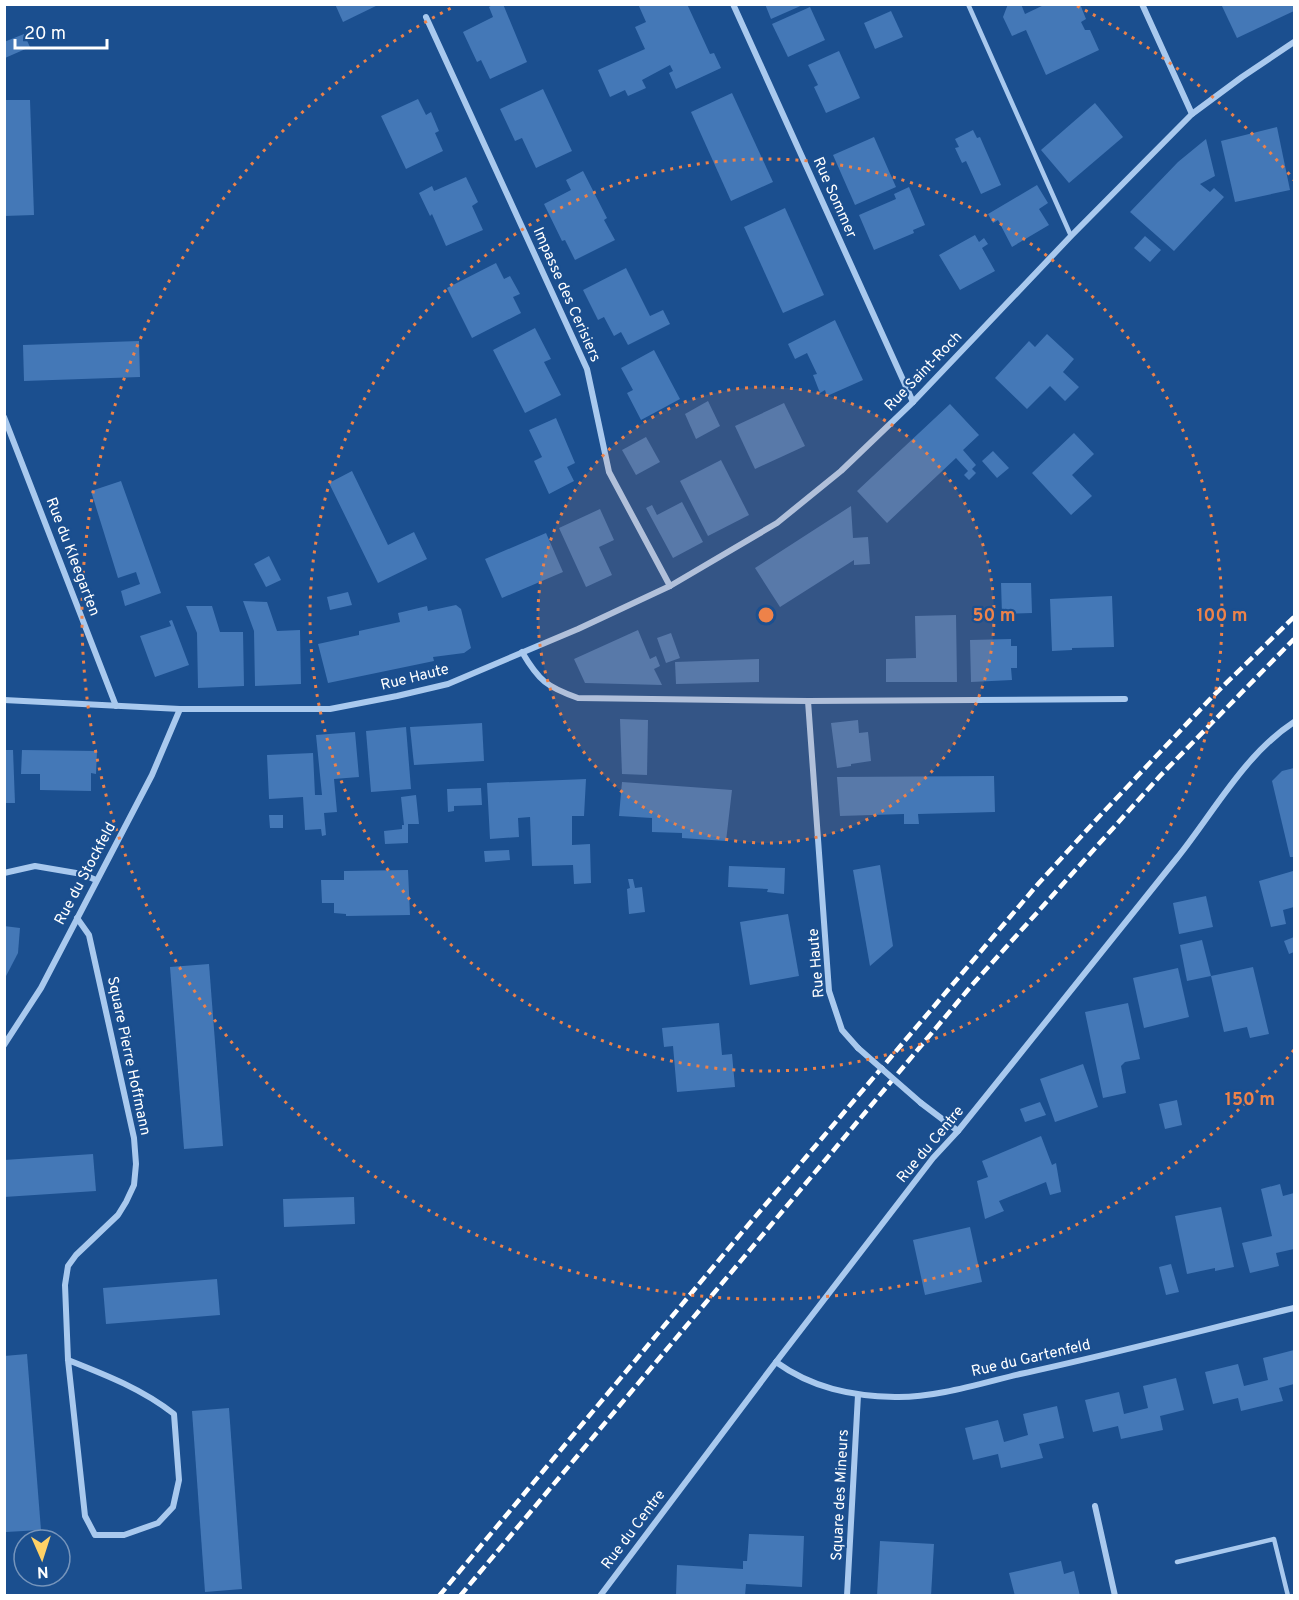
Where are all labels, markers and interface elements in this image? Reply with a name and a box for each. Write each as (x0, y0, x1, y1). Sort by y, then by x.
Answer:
scale bar (15, 12, 106, 50)
text: 20 m (24, 23, 66, 46)
street label: Rue Sommer (808, 155, 860, 242)
street label: Impasse des Cerisiers (528, 225, 604, 365)
street label: Rue Saint-Roch (881, 328, 967, 416)
street label: Rue du Kleegarten (41, 495, 103, 619)
centre of rings (756, 605, 776, 625)
text: 50 m (972, 605, 1016, 628)
text: 100 m (1196, 605, 1248, 628)
street label: Rue Haute (379, 660, 451, 696)
street label: Rue du Stockfeld (51, 819, 121, 929)
street label: Rue Haute (804, 927, 830, 999)
street label: Square Pierre Hoffmann (102, 975, 154, 1137)
text: 150 m (1225, 1089, 1275, 1112)
street label: Rue du Centre (893, 1103, 969, 1187)
street label: Rue du Gartenfeld (970, 1336, 1092, 1382)
street label: Square des Mineurs (828, 1429, 854, 1561)
street label: Rue du Centre (598, 1486, 670, 1574)
north arrow (12, 1528, 72, 1588)
text: N (36, 1561, 49, 1581)

